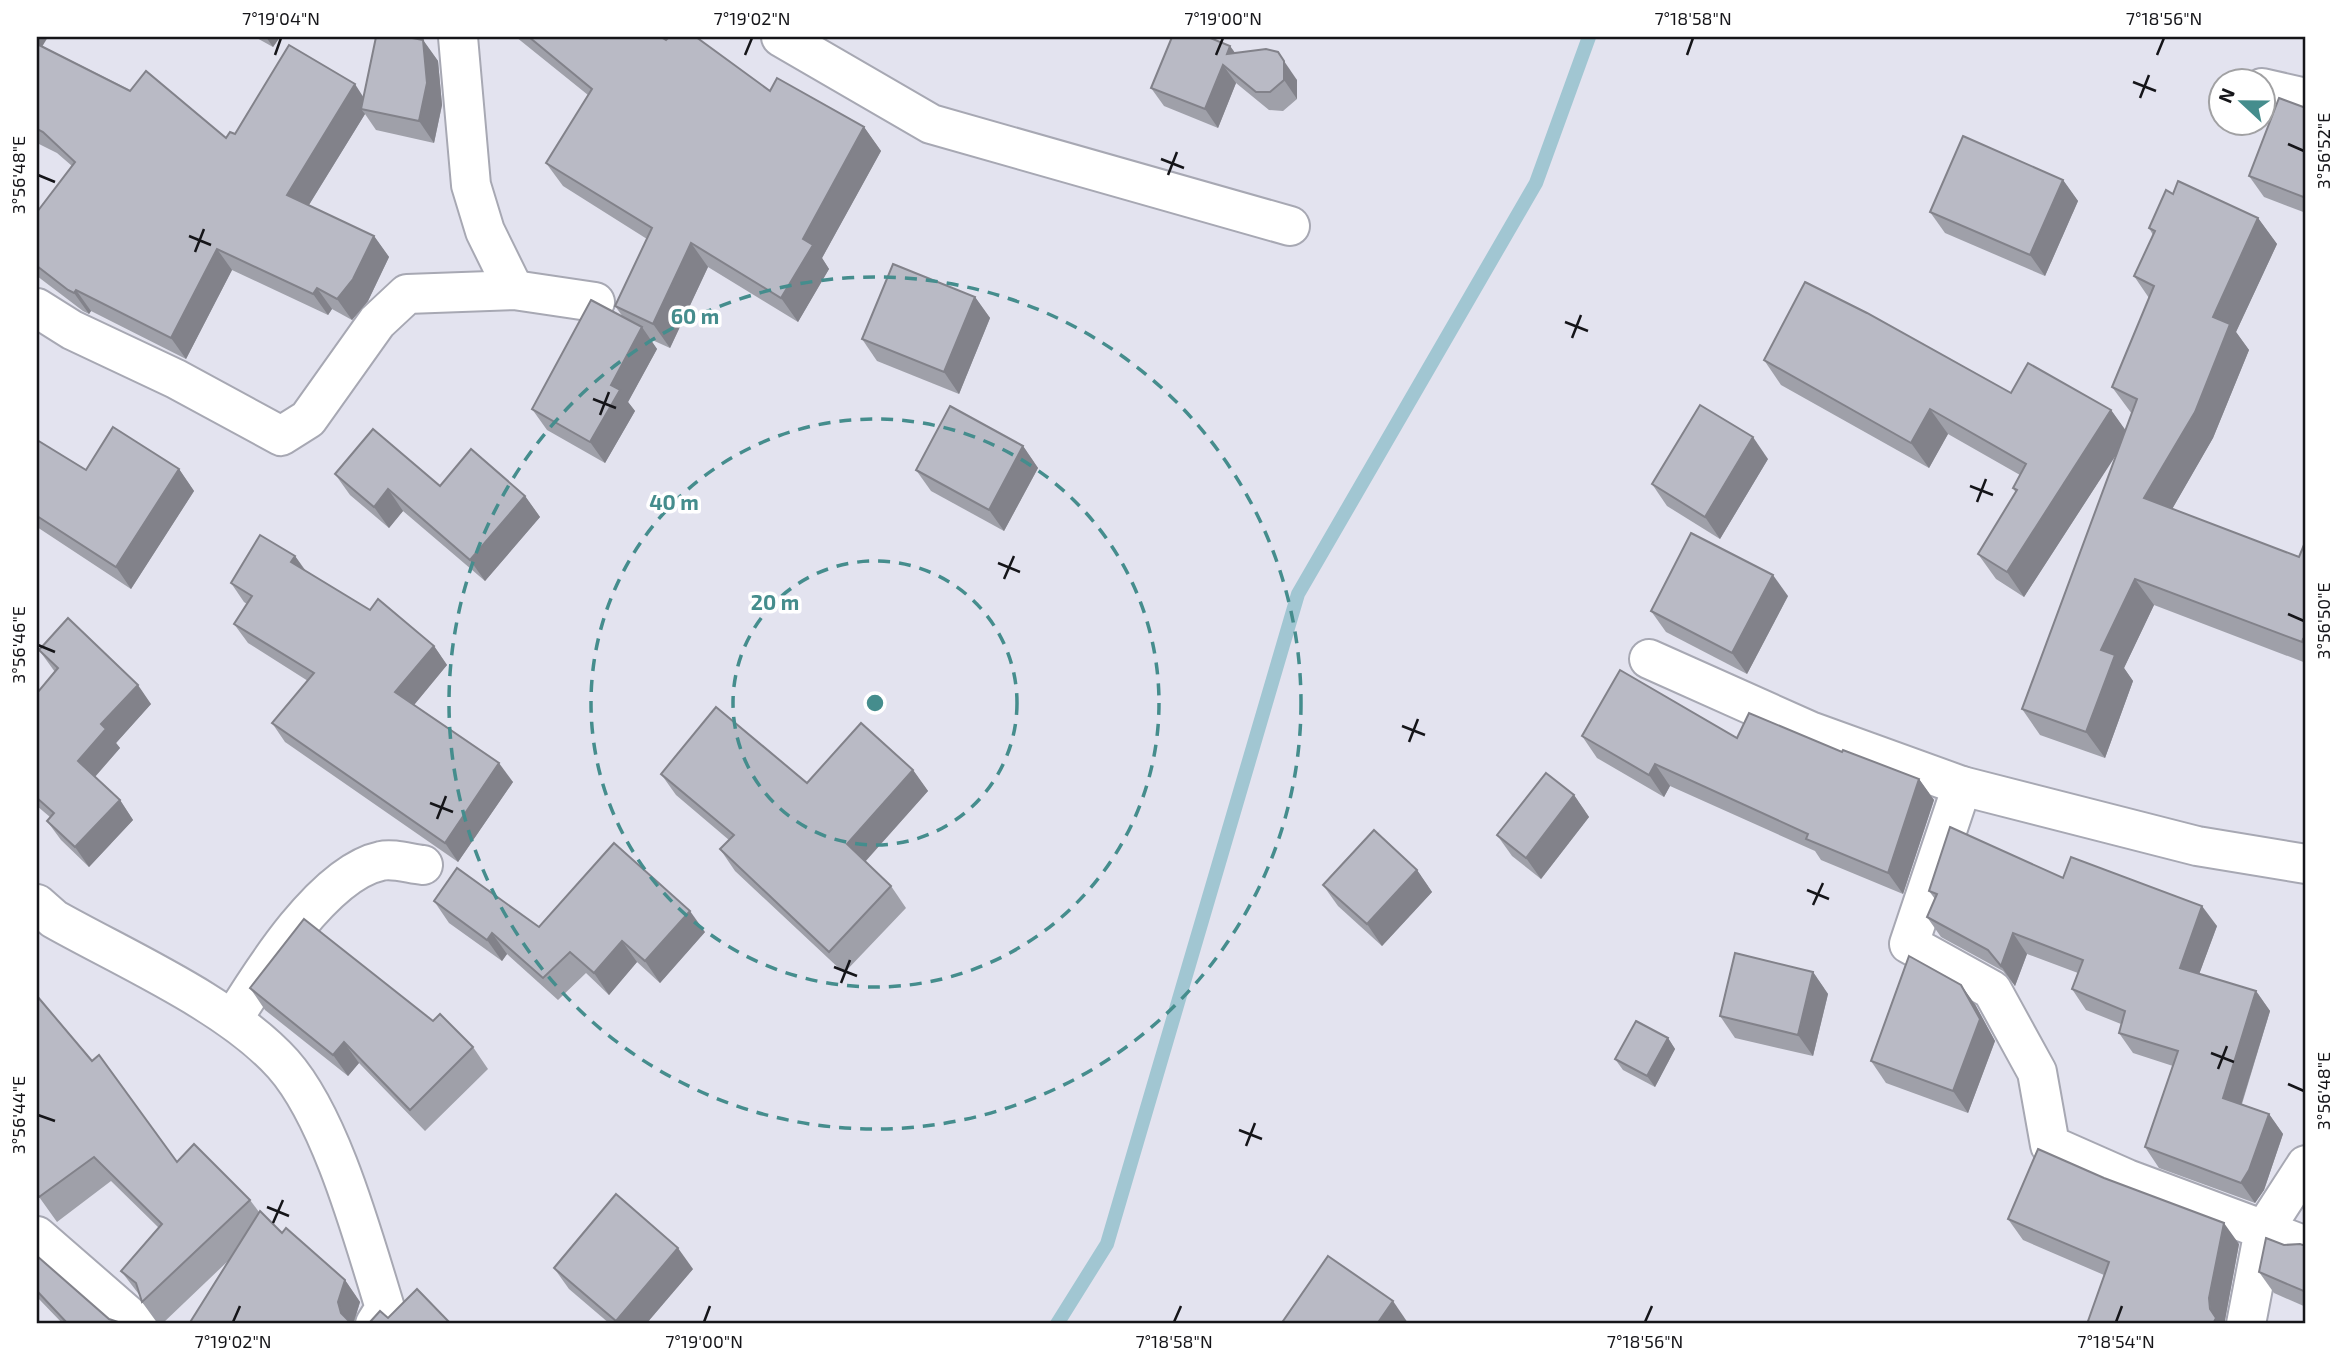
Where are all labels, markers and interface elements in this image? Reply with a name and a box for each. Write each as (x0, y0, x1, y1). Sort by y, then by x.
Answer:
text: 7°19'04"N (242, 7, 320, 29)
text: 7°19'02"N (714, 7, 791, 29)
text: 7°19'00"N (1184, 7, 1262, 29)
text: 7°18'58"N (1654, 7, 1732, 29)
text: 7°18'56"N (2126, 7, 2202, 29)
north arrow (2206, 66, 2276, 136)
text: N (2213, 85, 2239, 106)
text: 3°56'52"E (2312, 113, 2334, 189)
text: 3°56'48"E (7, 136, 29, 214)
text: 60 m (671, 303, 719, 328)
text: 40 m (649, 489, 699, 514)
text: 3°56'50"E (2312, 582, 2334, 660)
text: 20 m (751, 589, 799, 614)
text: 3°56'46"E (7, 606, 29, 684)
centre of rings (863, 691, 887, 715)
text: 3°56'48"E (2312, 1052, 2334, 1130)
text: 3°56'44"E (7, 1076, 29, 1154)
text: 7°19'02"N (195, 1330, 272, 1352)
text: 7°19'00"N (665, 1330, 743, 1352)
text: 7°18'58"N (1135, 1330, 1213, 1352)
text: 7°18'56"N (1607, 1330, 1683, 1352)
text: 7°18'54"N (2077, 1330, 2155, 1352)

